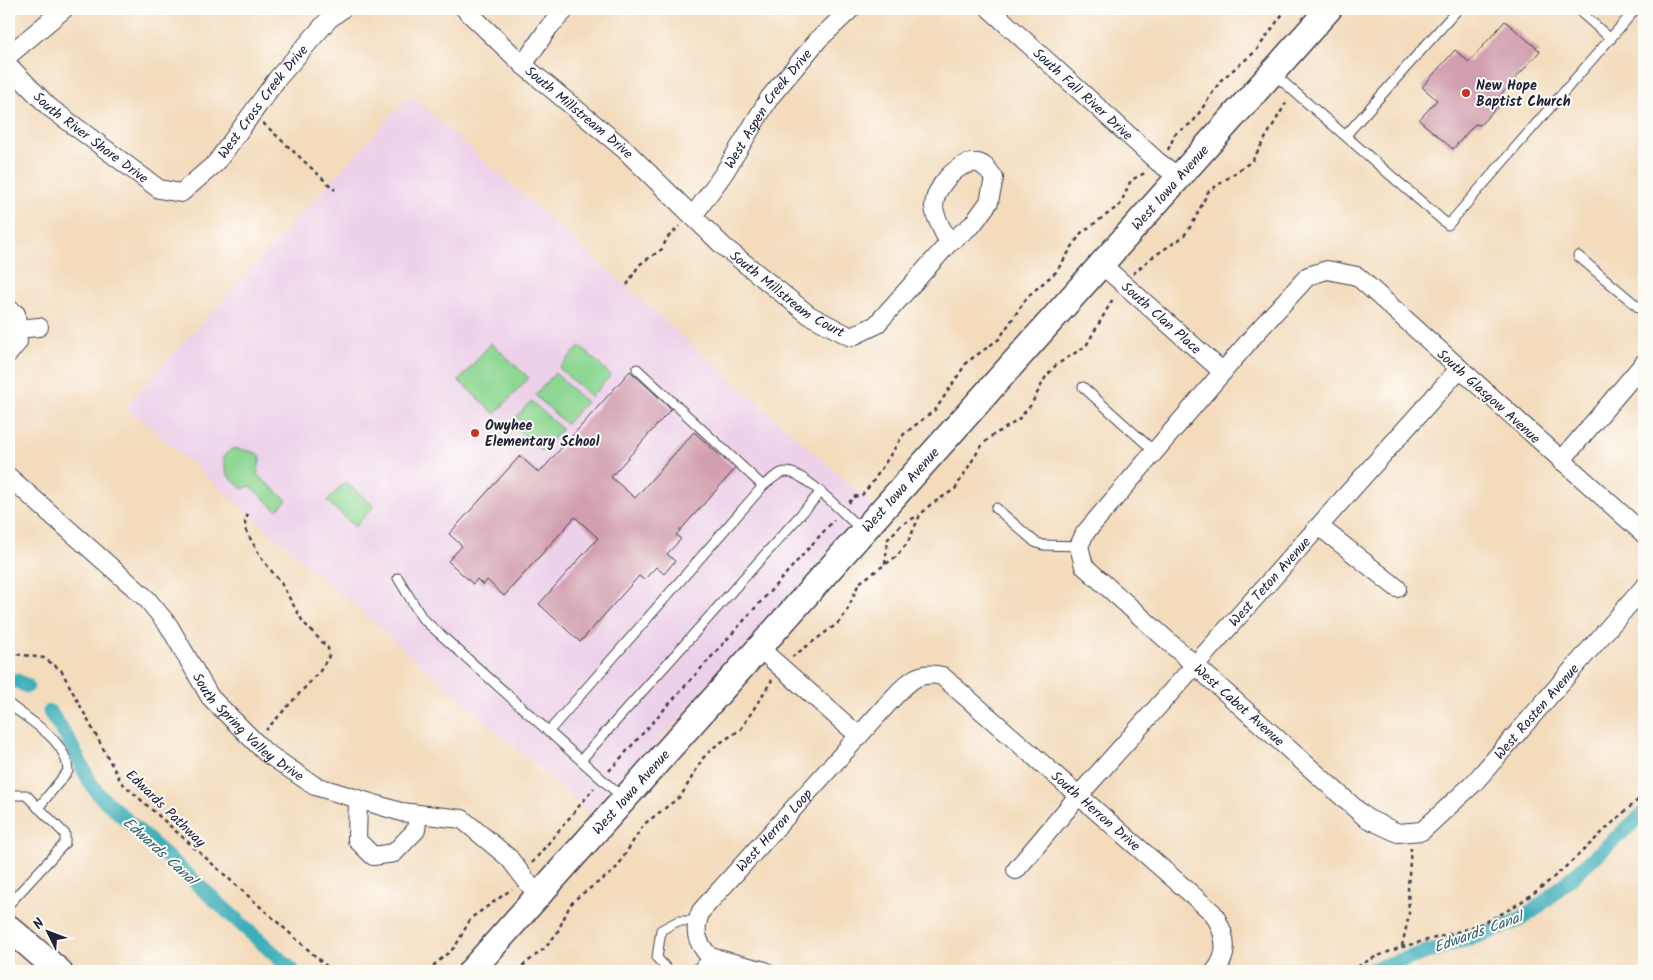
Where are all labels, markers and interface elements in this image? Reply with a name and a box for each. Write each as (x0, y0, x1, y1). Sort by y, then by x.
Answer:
street label: West Cross Creek Drive (213, 40, 314, 164)
street label: South Fall River Drive (1027, 43, 1138, 147)
street label: West Aspen Creek Drive (719, 44, 818, 173)
street label: South Millstream Drive (520, 61, 638, 165)
place label: New Hope Baptist Church (1476, 75, 1571, 113)
street label: South River Shore Drive (28, 87, 153, 190)
marker: New Hope Baptist Church (1460, 87, 1472, 99)
street label: West Iowa Avenue (1127, 140, 1215, 236)
street label: South Millstream Court (725, 245, 849, 344)
street label: South Clan Place (1116, 277, 1207, 361)
street label: South Glasgow Avenue (1432, 344, 1546, 450)
place label: Owyhee Elementary School (485, 415, 600, 453)
marker: Owyhee Elementary School (469, 427, 481, 439)
street label: West Iowa Avenue (857, 442, 946, 538)
street label: West Teton Avenue (1224, 532, 1317, 632)
street label: West Cabot Avenue (1188, 659, 1289, 753)
street label: West Rosten Avenue (1489, 659, 1585, 765)
street label: South Spring Valley Drive (186, 669, 308, 788)
street label: West Iowa Avenue (587, 744, 676, 840)
street label: Edwards Pathway (120, 765, 211, 853)
street label: South Herron Drive (1046, 766, 1146, 857)
street label: West Herron Loop (731, 784, 818, 877)
water label: Edwards Canal (117, 812, 204, 894)
water label: Edwards Canal (1431, 905, 1529, 960)
north arrow (22, 908, 72, 958)
text: N (28, 913, 50, 935)

